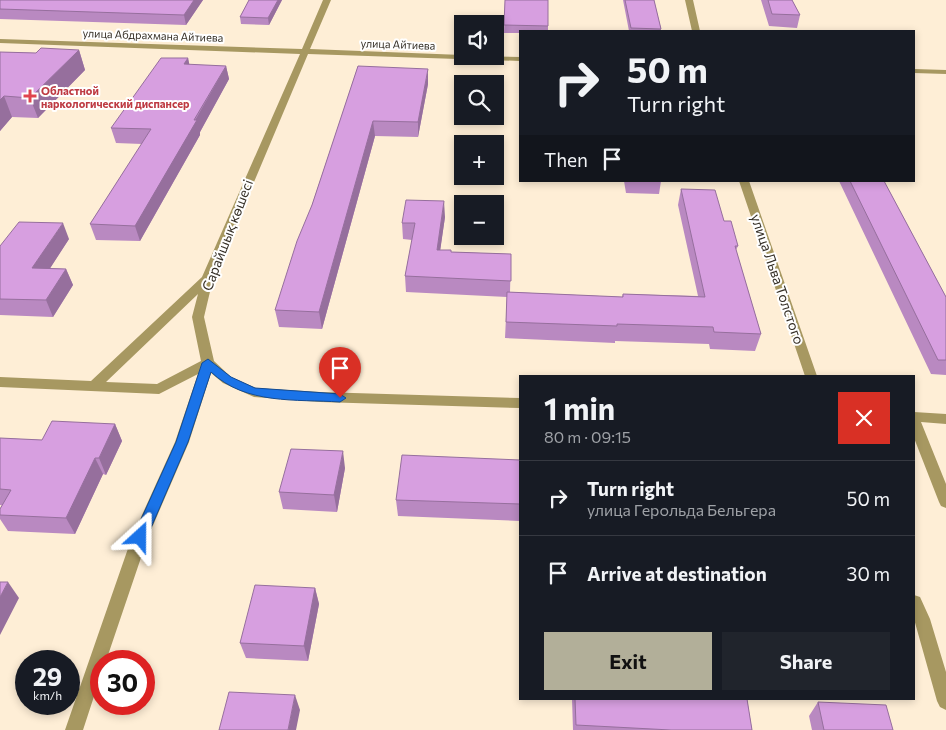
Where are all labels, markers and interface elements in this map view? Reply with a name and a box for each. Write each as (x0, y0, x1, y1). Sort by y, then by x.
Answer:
map controls (454, 15, 504, 245)
button: sound (454, 15, 504, 65)
street label: улица Абдрахмана Айтиева (82, 26, 224, 44)
street label: улица Айтиева (360, 36, 436, 52)
text: 50 m (627, 47, 708, 90)
icon: right (544, 50, 609, 115)
button: search (454, 75, 504, 125)
place label: Областной наркологический диспансер (41, 84, 190, 110)
marker: Областной наркологический диспансер (23, 89, 37, 103)
text: Turn right (627, 90, 725, 117)
button: + (454, 135, 504, 185)
icon: arrive (598, 145, 626, 173)
text: Then (544, 148, 588, 171)
street label: Сарайшық көшесі (198, 177, 256, 293)
button: − (454, 195, 504, 245)
street label: улица Льва Толстого (748, 212, 808, 346)
pin (319, 347, 361, 398)
icon: arrive (326, 354, 354, 382)
text: 1 min (544, 389, 615, 426)
button: close (838, 392, 890, 444)
text: 80 m · 09:15 (544, 427, 631, 446)
text: Turn right (587, 477, 674, 500)
icon: right (544, 484, 572, 512)
text: 50 m (846, 487, 890, 510)
text: улица Герольда Бельгера (587, 500, 776, 519)
position arrow (113, 510, 165, 562)
icon: arrive (544, 559, 572, 587)
text: Arrive at destination (587, 562, 767, 585)
text: 30 m (847, 562, 890, 585)
button: Exit (544, 632, 712, 690)
button: Share (722, 632, 890, 690)
speed limit sign: 30 (90, 650, 155, 715)
text: 29 (33, 661, 62, 691)
text: km/h (33, 688, 62, 702)

